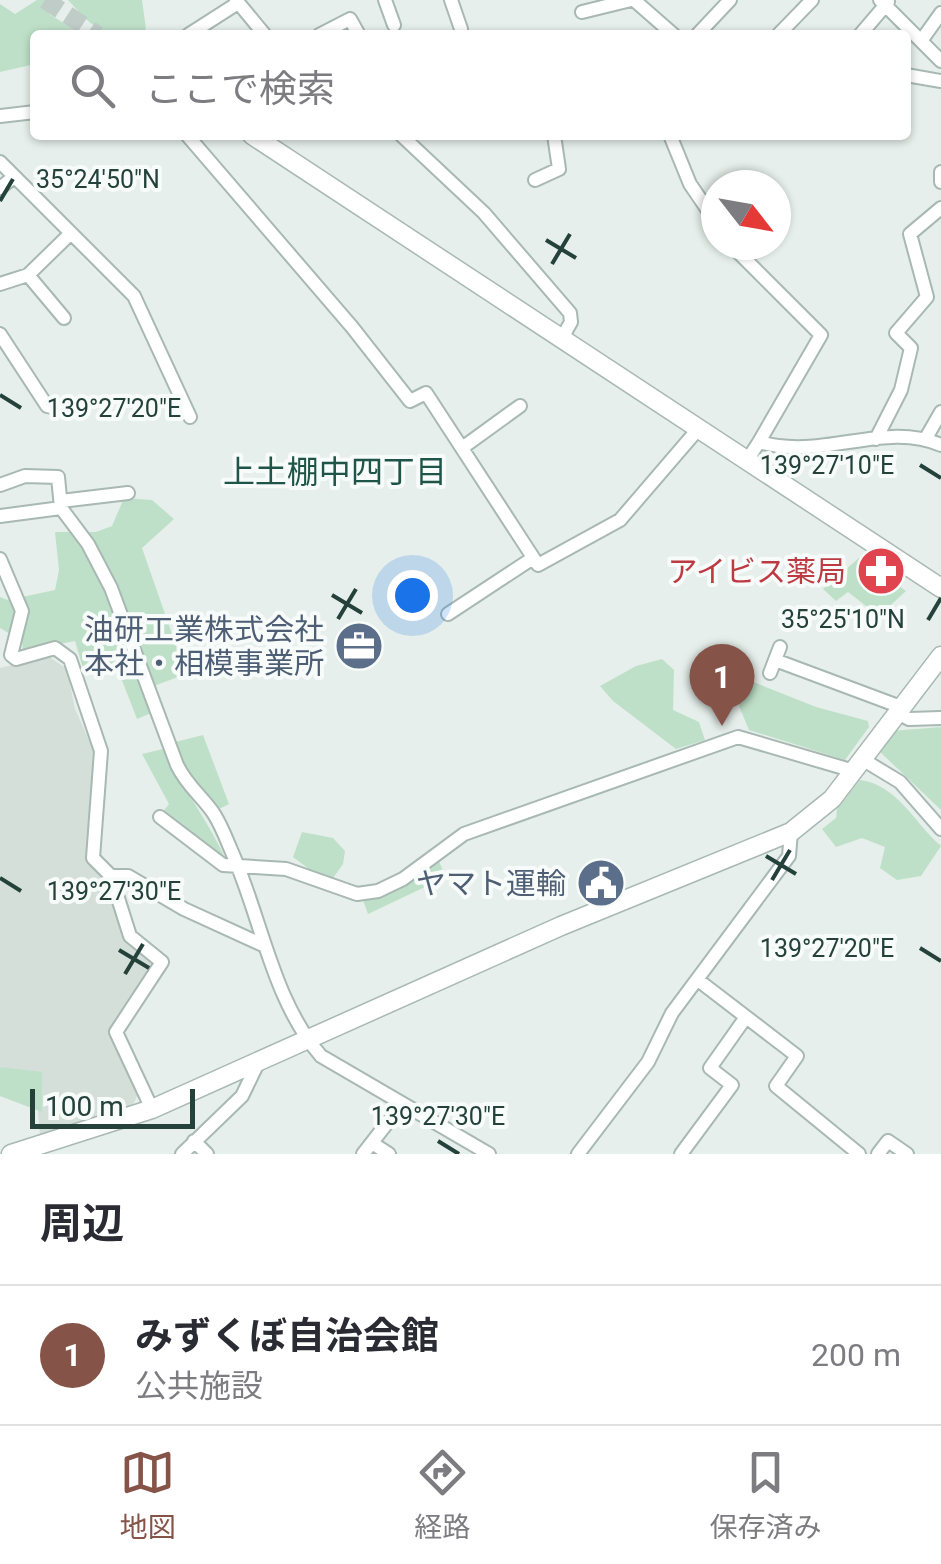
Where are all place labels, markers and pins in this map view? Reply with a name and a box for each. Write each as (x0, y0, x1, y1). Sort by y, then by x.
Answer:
pharmacy icon: アイビス薬局 (855, 545, 907, 597)
place label: アイビス薬局 (668, 554, 846, 589)
place label: 油研工業株式会社 本社・相模事業所 (84, 612, 324, 681)
office icon: 油研工業株式会社 本社・相模事業所 (333, 620, 385, 672)
pin: 1 (690, 644, 754, 726)
public building icon: ヤマト運輸 (575, 857, 627, 909)
place label: ヤマト運輸 (416, 866, 566, 901)

